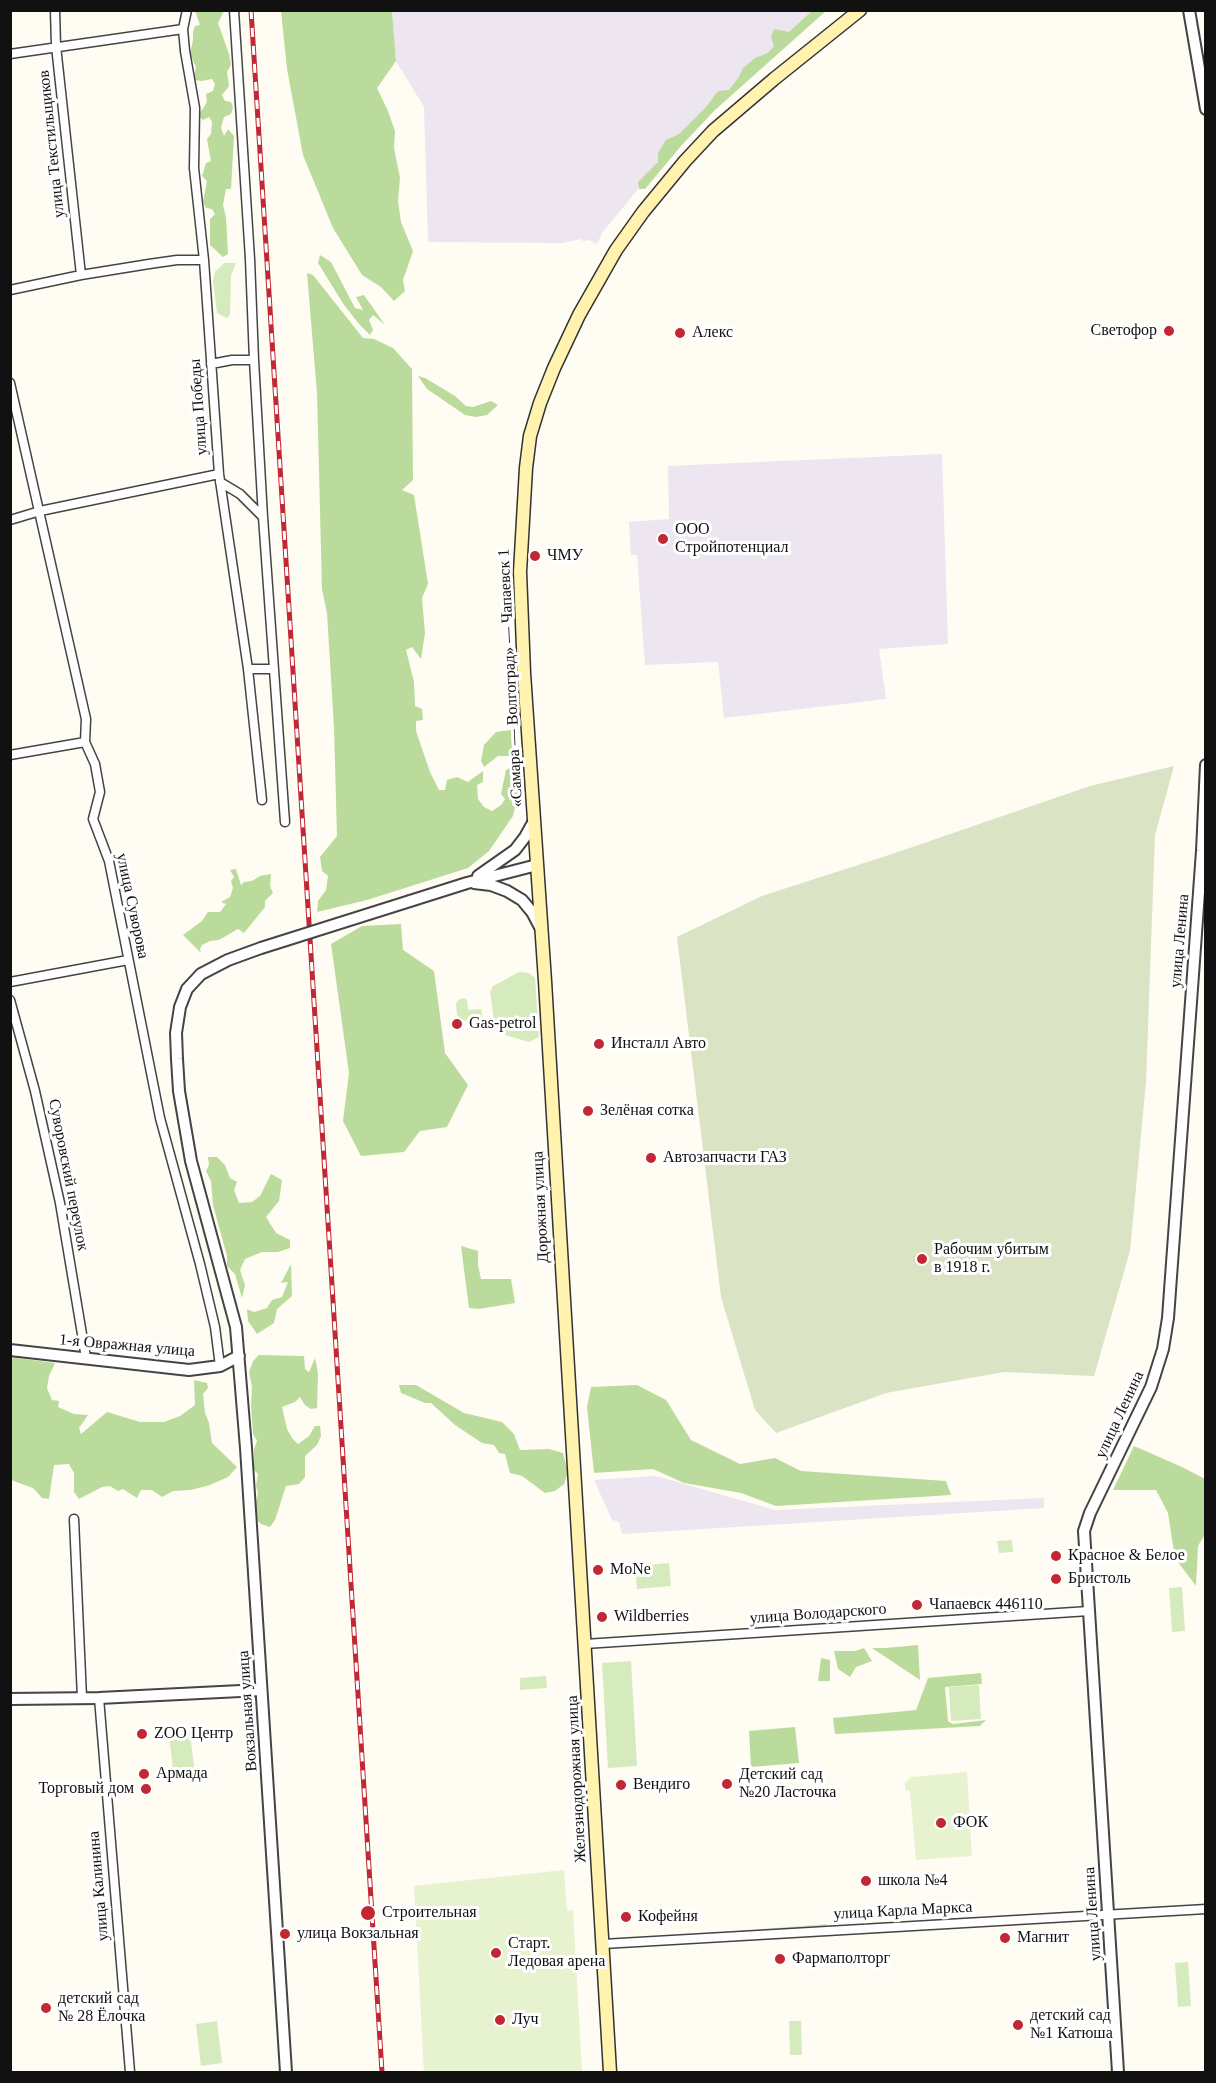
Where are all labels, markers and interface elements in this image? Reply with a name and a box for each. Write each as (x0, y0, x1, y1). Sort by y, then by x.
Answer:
street label: улица Текстильщиков (35, 69, 69, 219)
place label: Светофор (1091, 321, 1157, 341)
place label: Алекс (692, 323, 733, 343)
marker: Светофор (1162, 324, 1176, 338)
marker: Алекс (673, 326, 687, 340)
street label: улица Победы (186, 358, 212, 456)
place label: ООО Стройпотенциал (675, 520, 789, 558)
marker: ООО Стройпотенциал (656, 532, 670, 546)
place label: ЧМУ (547, 546, 583, 566)
street label: «Самара — Волгоград» — Чапаевск 1 (495, 548, 527, 808)
marker: ЧМУ (528, 549, 542, 563)
street label: улица Суворова (111, 851, 153, 961)
street label: улица Ленина (1166, 893, 1194, 989)
place label: Gas-petrol (469, 1014, 537, 1034)
marker: Gas-petrol (450, 1017, 464, 1031)
place label: Инсталл Авто (611, 1034, 706, 1054)
marker: Инсталл Авто (592, 1037, 606, 1051)
street label: Суворовский переулок (44, 1097, 92, 1253)
place label: Зелёная сотка (600, 1101, 694, 1121)
marker: Зелёная сотка (581, 1104, 595, 1118)
place label: Автозапчасти ГАЗ (663, 1148, 787, 1168)
street label: Дорожная улица (528, 1151, 554, 1263)
marker: Автозапчасти ГАЗ (644, 1151, 658, 1165)
place label: Рабочим убитым в 1918 г. (934, 1240, 1049, 1278)
marker: Рабочим убитым в 1918 г. (915, 1252, 929, 1266)
street label: 1-я Овражная улица (58, 1330, 196, 1362)
street label: улица Ленина (1091, 1368, 1149, 1462)
place label: Красное & Белое (1068, 1546, 1185, 1566)
marker: Красное & Белое (1049, 1549, 1063, 1563)
place label: MoNe (610, 1560, 651, 1580)
marker: MoNe (591, 1563, 605, 1577)
place label: Бристоль (1068, 1569, 1131, 1589)
marker: Бристоль (1049, 1572, 1063, 1586)
place label: Чапаевск 446110 (929, 1595, 1043, 1615)
marker: Чапаевск 446110 (910, 1598, 924, 1612)
street label: улица Володарского (749, 1600, 887, 1628)
place label: Wildberries (614, 1607, 689, 1627)
marker: Wildberries (595, 1610, 609, 1624)
street label: Вокзальная улица (234, 1650, 262, 1772)
street label: Железнодорожная улица (563, 1695, 591, 1863)
place label: ZOO Центр (154, 1724, 233, 1744)
marker: ZOO Центр (135, 1727, 149, 1741)
place label: Армада (156, 1764, 208, 1784)
place label: Детский сад №20 Ласточка (739, 1765, 836, 1803)
marker: Армада (137, 1767, 151, 1781)
place label: Вендиго (633, 1775, 690, 1795)
marker: Детский сад №20 Ласточка (720, 1777, 734, 1791)
marker: Вендиго (614, 1778, 628, 1792)
place label: Торговый дом (38, 1779, 134, 1799)
marker: Торговый дом (139, 1782, 153, 1796)
place label: ФОК (953, 1813, 988, 1833)
marker: ФОК (934, 1816, 948, 1830)
street label: улица Калинина (85, 1830, 113, 1942)
street label: улица Ленина (1080, 1866, 1106, 1962)
place label: школа №4 (878, 1871, 947, 1891)
marker: школа №4 (859, 1874, 873, 1888)
street label: улица Карла Маркса (833, 1898, 973, 1924)
place label: Строительная (382, 1903, 477, 1923)
marker: Строительная (359, 1904, 377, 1922)
place label: Кофейня (638, 1907, 698, 1927)
marker: Кофейня (619, 1910, 633, 1924)
place label: улица Вокзальная (297, 1924, 419, 1944)
marker: улица Вокзальная (278, 1927, 292, 1941)
place label: Магнит (1017, 1928, 1069, 1948)
marker: Магнит (998, 1931, 1012, 1945)
place label: Старт. Ледовая арена (508, 1934, 605, 1972)
marker: Старт. Ледовая арена (489, 1946, 503, 1960)
place label: Фармаполторг (792, 1949, 890, 1969)
marker: Фармаполторг (773, 1952, 787, 1966)
place label: детский сад № 28 Ёлочка (58, 1989, 145, 2027)
marker: детский сад № 28 Ёлочка (39, 2001, 53, 2015)
place label: детский сад №1 Катюша (1030, 2006, 1113, 2044)
place label: Луч (512, 2010, 538, 2030)
marker: Луч (493, 2013, 507, 2027)
marker: детский сад №1 Катюша (1011, 2018, 1025, 2032)

